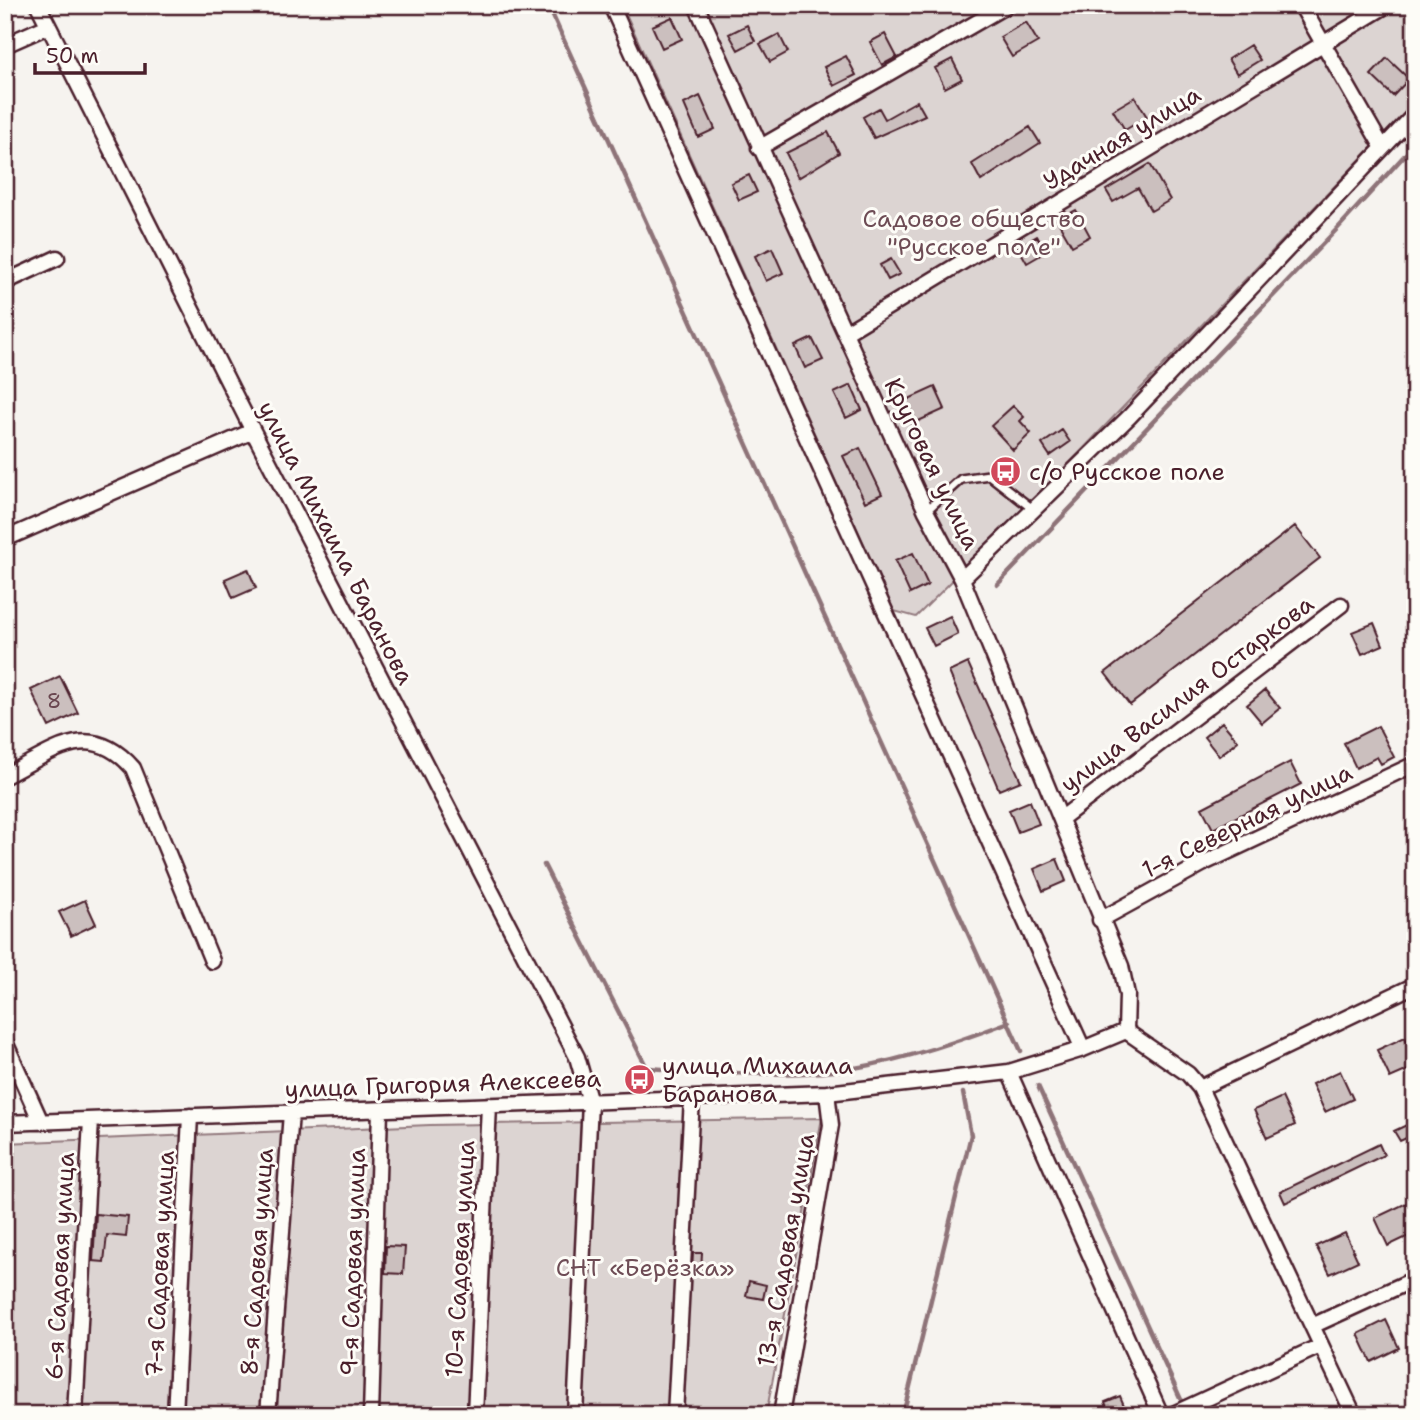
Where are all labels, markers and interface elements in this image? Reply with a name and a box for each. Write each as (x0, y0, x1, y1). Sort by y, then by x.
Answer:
scale bar (35, 32, 145, 76)
text: 50 m (46, 42, 99, 70)
street label: Удачная улица (1037, 78, 1207, 198)
park label: Садовое общество "Русское поле" (863, 203, 1085, 263)
street label: Круговая улица (877, 373, 987, 555)
street label: улица Михаила Баранова (250, 396, 422, 690)
bus stop icon: с/о Русское поле (989, 455, 1023, 489)
place label: с/о Русское поле (1029, 456, 1225, 488)
street label: улица Василия Остаркова (1054, 588, 1320, 800)
house number: 8 (47, 687, 61, 715)
street label: 1-я Северная улица (1136, 756, 1358, 886)
place label: улица Михаила Баранова (662, 1050, 853, 1110)
street label: улица Григория Алексеева (284, 1062, 602, 1106)
bus stop icon: улица Михаила Баранова (622, 1063, 656, 1097)
street label: 13-я Садовая улица (750, 1130, 822, 1369)
street label: 10-я Садовая улица (438, 1140, 482, 1378)
street label: 8-я Садовая улица (233, 1147, 281, 1377)
street label: 9-я Садовая улица (333, 1148, 373, 1376)
street label: 7-я Садовая улица (138, 1149, 182, 1378)
street label: 6-я Садовая улица (38, 1151, 82, 1381)
park label: СНТ «Берёзка» (556, 1252, 734, 1284)

